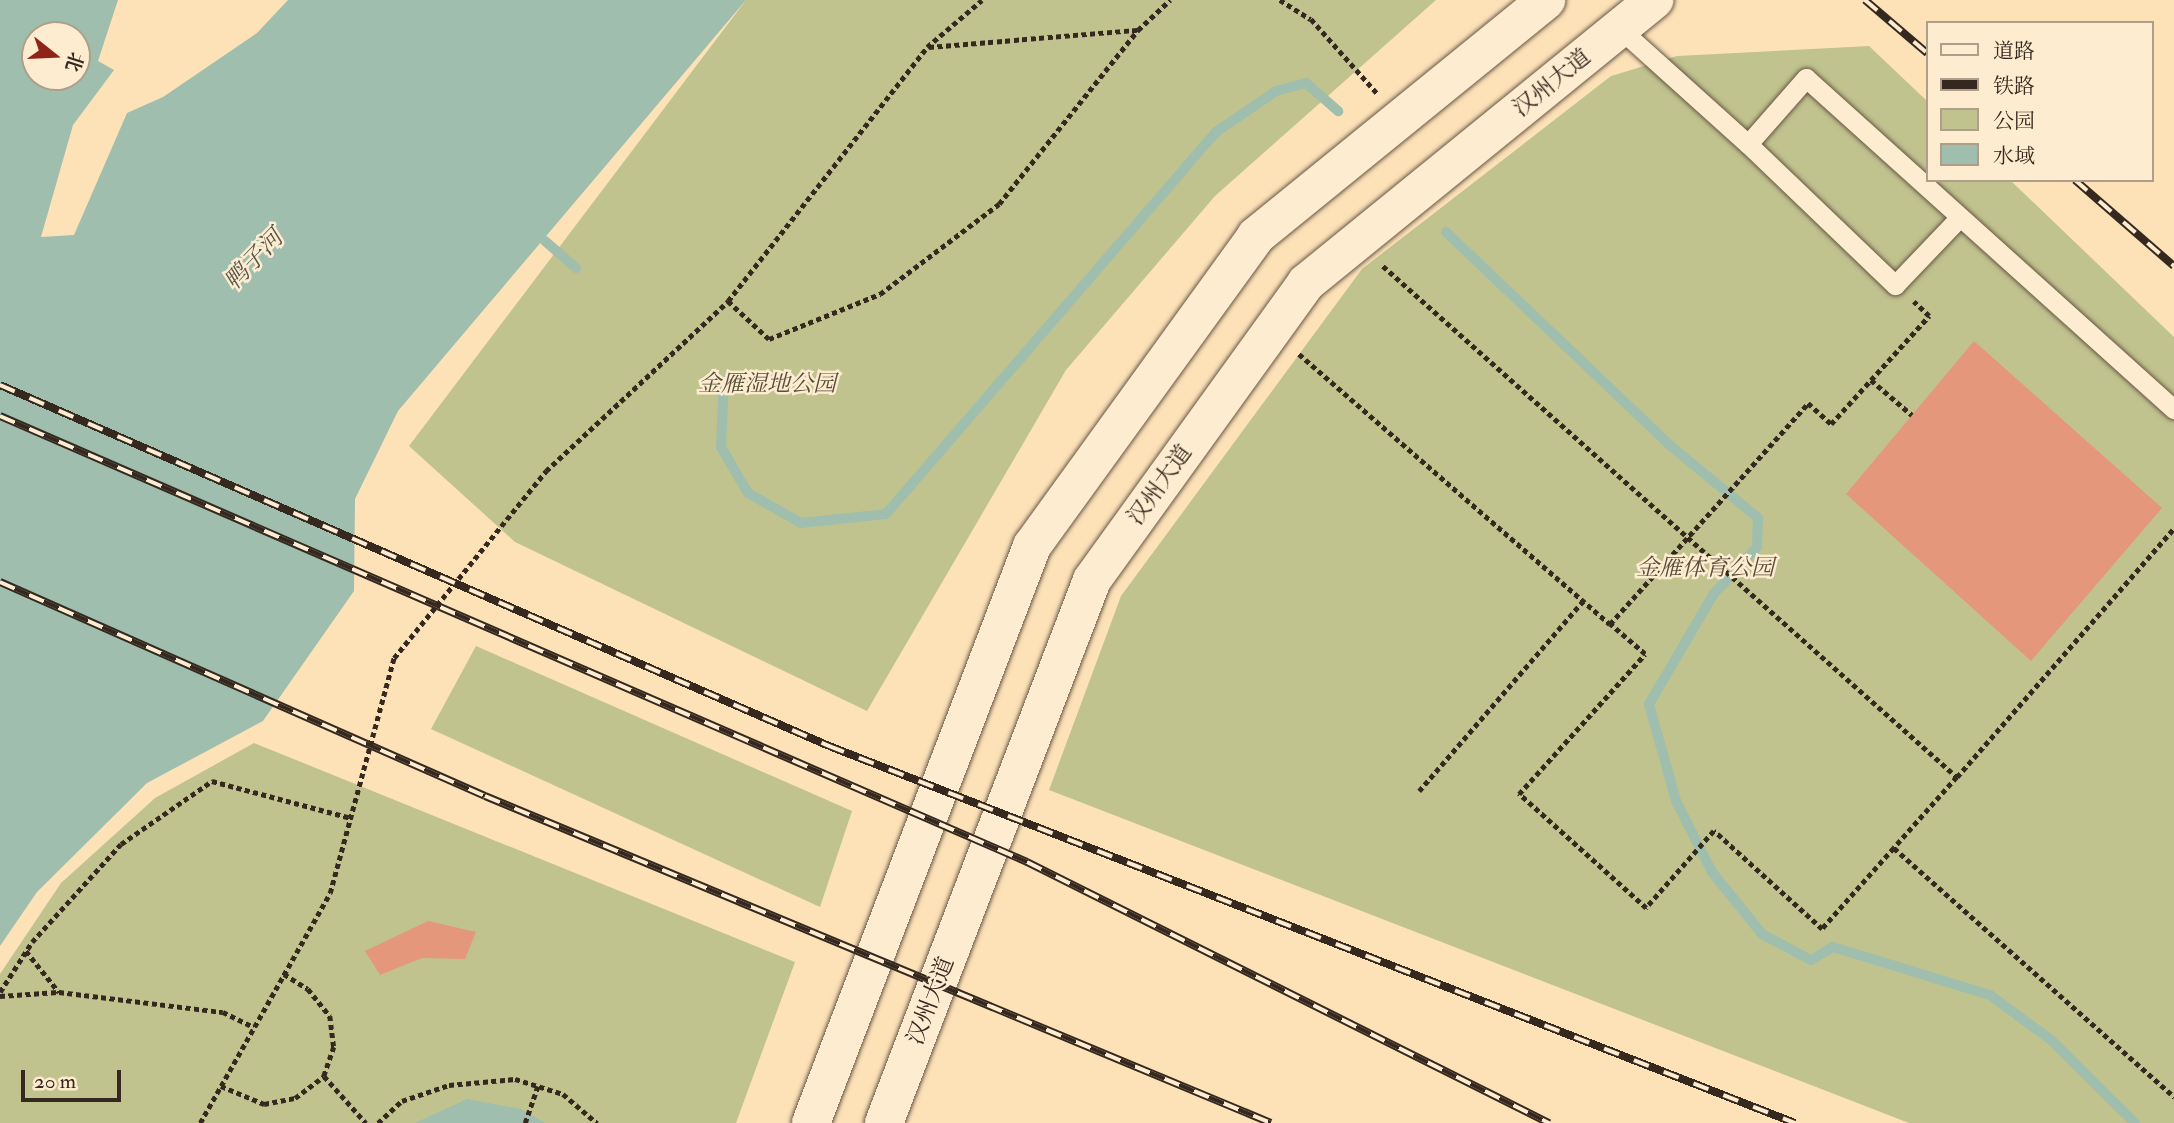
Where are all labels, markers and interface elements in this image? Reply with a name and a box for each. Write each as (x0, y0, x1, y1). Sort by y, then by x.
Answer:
north arrow (21, 21, 91, 91)
legend (1926, 21, 2153, 182)
text: 道路 (1993, 38, 2035, 65)
street label: 汉州大道 (1508, 43, 1596, 123)
text: 北 (60, 49, 88, 75)
text: 铁路 (1993, 73, 2035, 100)
text: 公园 (1993, 108, 2035, 135)
text: 水域 (1993, 143, 2035, 170)
water label: 鸭子河 (219, 224, 289, 296)
park label: 金雁湿地公园 (698, 370, 836, 398)
street label: 汉州大道 (1122, 440, 1198, 530)
park label: 金雁体育公园 (1636, 554, 1774, 582)
street label: 汉州大道 (902, 953, 960, 1049)
scale bar (24, 1056, 124, 1100)
text: 20 m (34, 1068, 76, 1095)

